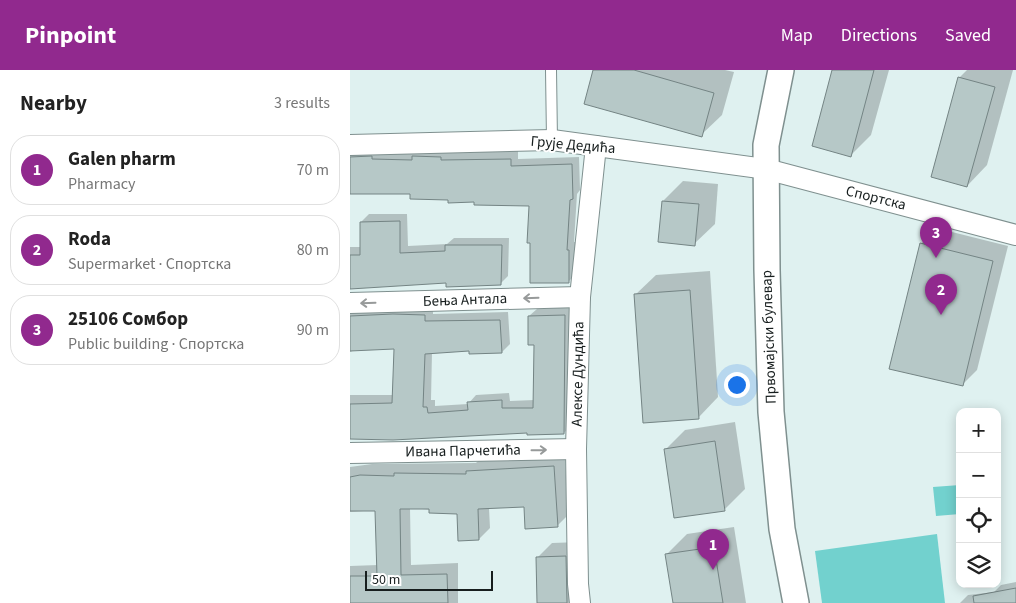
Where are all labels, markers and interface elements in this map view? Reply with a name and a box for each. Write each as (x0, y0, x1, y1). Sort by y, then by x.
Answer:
text: Pinpoint (25, 18, 116, 53)
text: Map (781, 23, 813, 48)
text: Directions (841, 23, 917, 48)
text: Saved (945, 23, 991, 48)
text: Nearby (20, 88, 87, 118)
text: 3 results (274, 92, 330, 114)
street label: Грује Дедића (530, 131, 616, 159)
text: Galen pharm (68, 146, 176, 173)
text: 1 (33, 159, 41, 181)
text: 70 m (297, 159, 329, 181)
text: Pharmacy (68, 173, 136, 195)
street label: Спортска (844, 180, 908, 216)
pin: 3 (920, 217, 952, 258)
text: Roda (68, 226, 111, 253)
text: 2 (33, 239, 41, 261)
text: 80 m (297, 239, 329, 261)
text: Supermarket · Спортска (68, 253, 231, 275)
street label: Првомајски булевар (756, 270, 782, 404)
pin: 2 (925, 274, 957, 315)
street label: Бења Антала (422, 288, 508, 312)
one-way arrow (523, 293, 540, 303)
one-way arrow (361, 298, 377, 308)
text: 25106 Сомбор (68, 306, 188, 333)
text: 3 (33, 319, 41, 341)
text: 90 m (297, 319, 329, 341)
street label: Алексе Дундића (567, 321, 589, 427)
text: Public building · Спортска (68, 333, 244, 355)
your location (724, 372, 750, 398)
map controls (956, 408, 1001, 588)
button: + (956, 408, 1001, 453)
street label: Ивана Парчетића (405, 439, 521, 463)
one-way arrow (530, 445, 546, 455)
button: − (956, 453, 1001, 498)
button: locate (956, 498, 1001, 543)
pin: 1 (697, 529, 729, 570)
button: layers (956, 543, 1001, 588)
scale bar (365, 568, 492, 591)
text: 50 m (372, 570, 400, 590)

